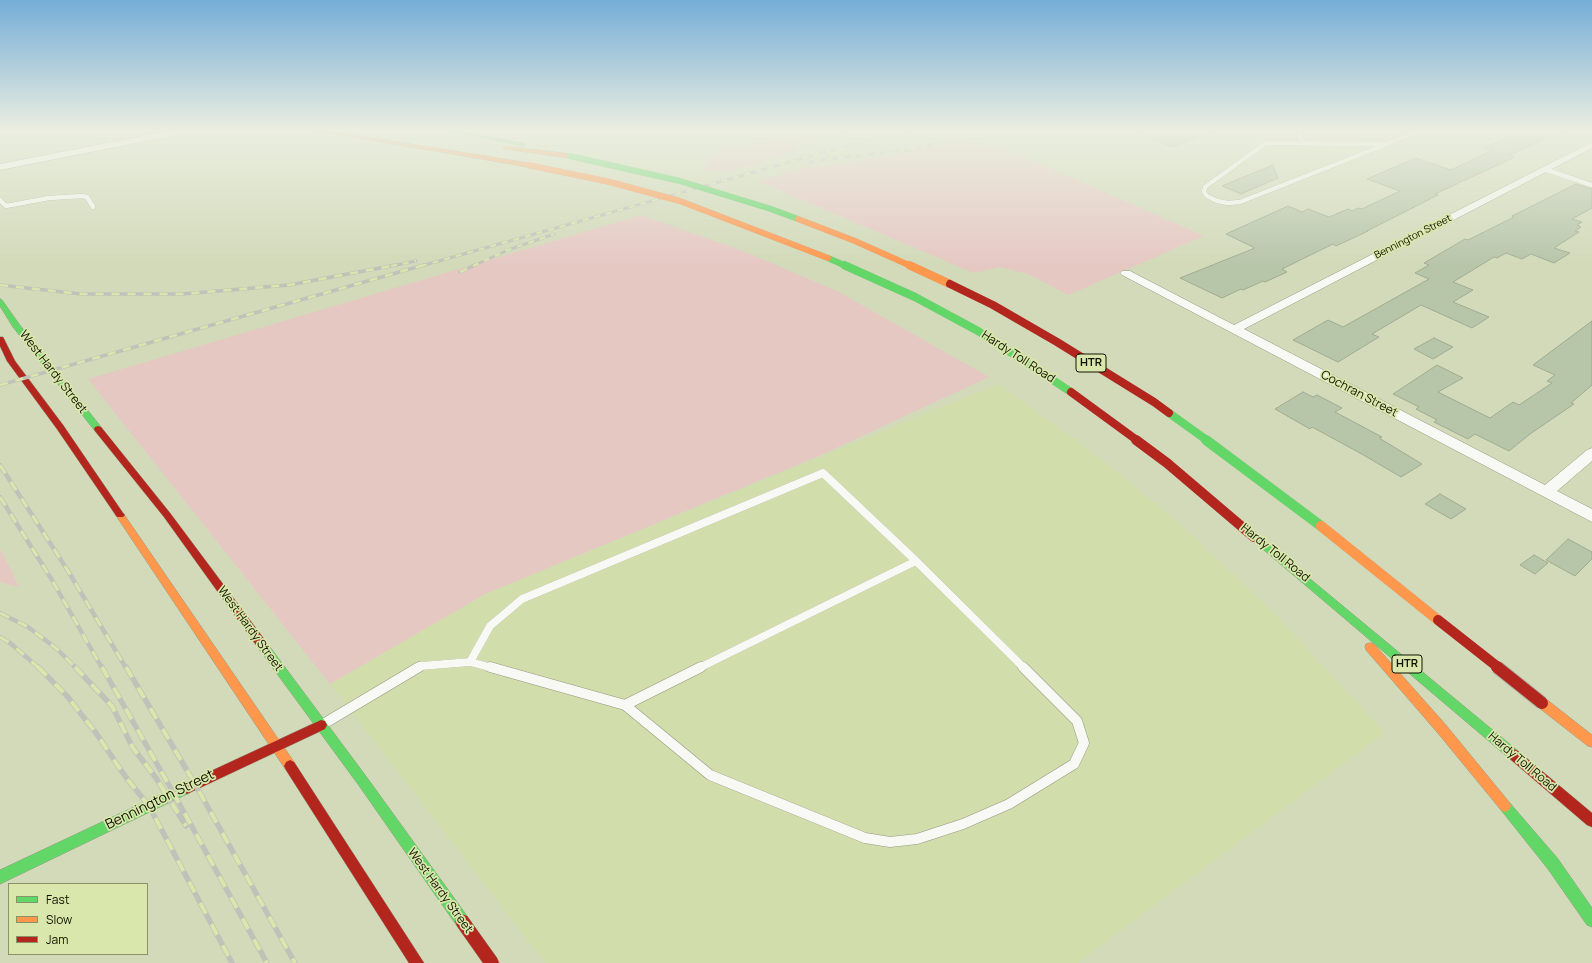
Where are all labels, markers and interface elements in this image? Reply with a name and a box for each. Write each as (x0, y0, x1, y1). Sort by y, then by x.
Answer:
street label: Bennington Street (1372, 212, 1454, 262)
street label: West Hardy Street (16, 328, 90, 416)
street label: Hardy Toll Road (979, 328, 1057, 386)
road number: HTR (1076, 354, 1106, 372)
street label: Cochran Street (1318, 368, 1400, 420)
street label: Hardy Toll Road (1238, 521, 1312, 585)
street label: West Hardy Street (214, 584, 286, 674)
road number: HTR (1392, 655, 1422, 673)
street label: Hardy Toll Road (1485, 729, 1559, 795)
street label: Bennington Street (103, 766, 217, 834)
street label: West Hardy Street (404, 846, 476, 936)
legend (8, 883, 148, 955)
text: Fast (46, 891, 70, 908)
text: Slow (46, 911, 72, 928)
text: Jam (46, 931, 68, 948)

